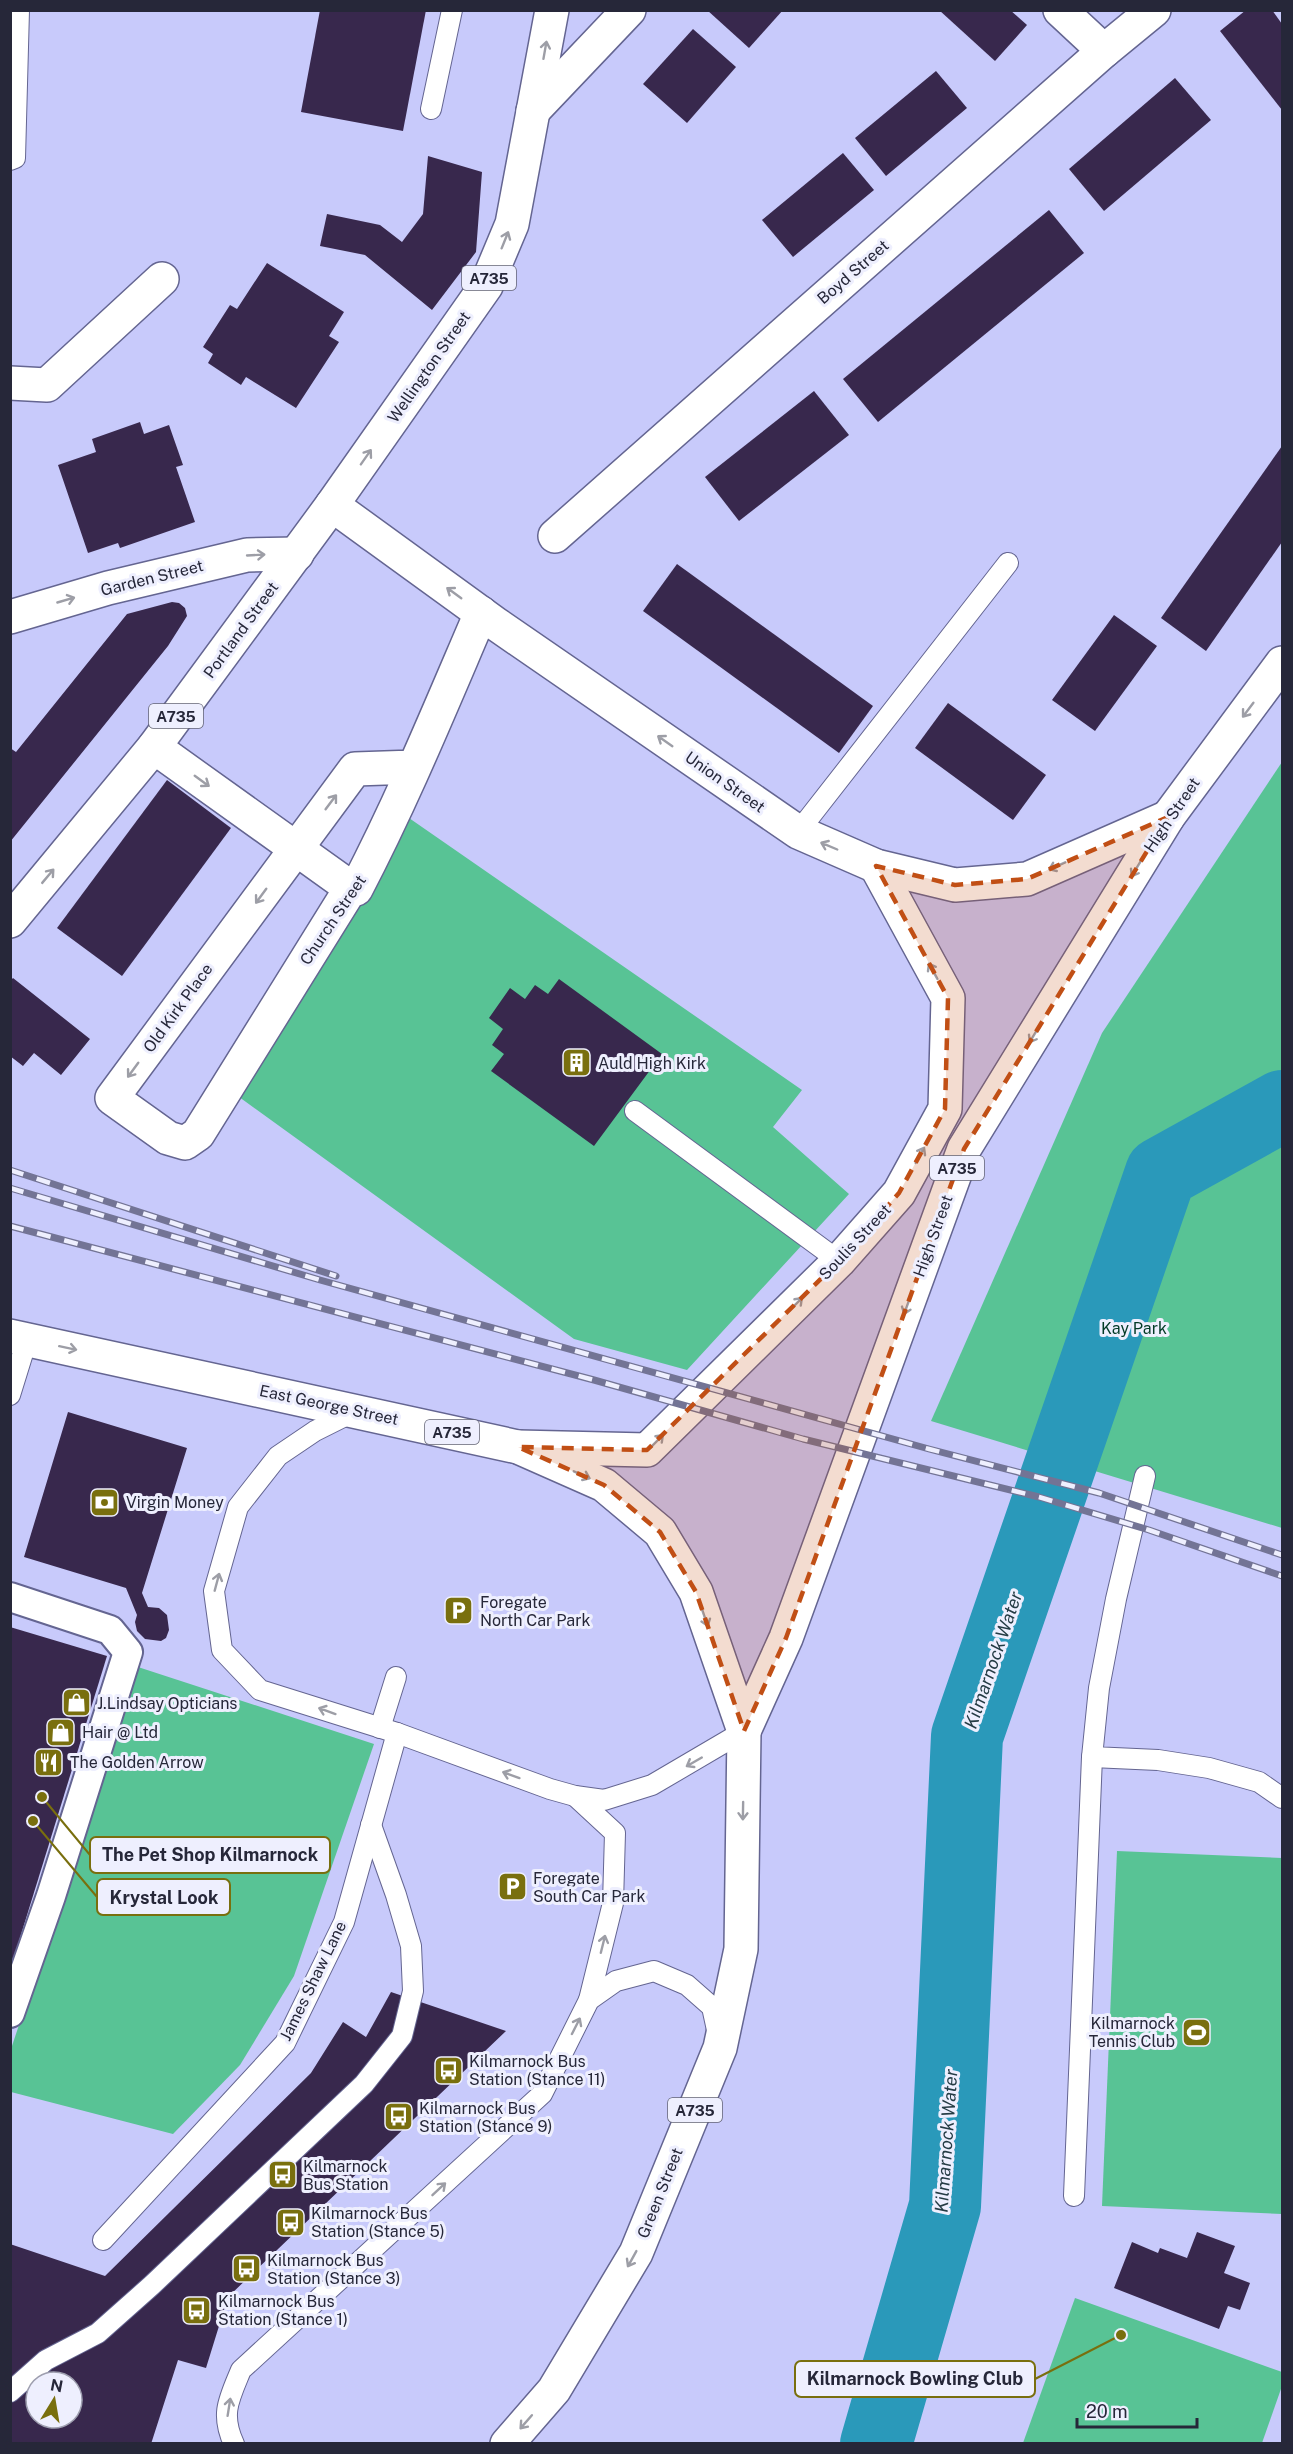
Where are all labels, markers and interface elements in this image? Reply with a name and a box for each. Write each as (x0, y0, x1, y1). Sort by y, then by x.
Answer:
one-way arrow (540, 40, 551, 60)
one-way arrow (500, 232, 511, 250)
street label: Boyd Street (813, 236, 893, 308)
road number: A735 (462, 266, 516, 290)
street label: Wellington Street (384, 308, 474, 426)
one-way arrow (360, 449, 372, 465)
one-way arrow (245, 550, 265, 561)
street label: Garden Street (99, 556, 205, 600)
street label: Portland Street (200, 578, 282, 682)
one-way arrow (446, 587, 462, 600)
one-way arrow (57, 594, 76, 605)
one-way arrow (1241, 701, 1254, 717)
road number: A735 (149, 704, 203, 728)
one-way arrow (658, 735, 674, 747)
street label: Union Street (681, 747, 769, 817)
street label: High Street (1140, 774, 1204, 856)
one-way arrow (193, 775, 209, 787)
one-way arrow (324, 794, 337, 810)
one-way arrow (820, 840, 839, 851)
one-way arrow (1129, 860, 1141, 877)
one-way arrow (1048, 861, 1066, 872)
one-way arrow (41, 868, 54, 884)
street label: Church Street (296, 871, 370, 969)
one-way arrow (255, 887, 267, 903)
street label: Old Kirk Place (139, 960, 217, 1056)
one-way arrow (927, 962, 938, 980)
one-way arrow (1028, 1027, 1040, 1044)
building icon: Auld High Kirk (561, 1047, 593, 1079)
place label: Auld High Kirk (598, 1054, 706, 1073)
one-way arrow (127, 1061, 139, 1077)
one-way arrow (914, 1147, 926, 1164)
road number: A735 (930, 1156, 984, 1180)
street label: High Street (909, 1192, 957, 1280)
street label: Soulis Street (815, 1200, 895, 1284)
one-way arrow (901, 1296, 912, 1314)
one-way arrow (788, 1297, 803, 1311)
park label: Kay Park (1101, 1319, 1167, 1338)
one-way arrow (58, 1343, 77, 1355)
street label: East George Street (258, 1381, 400, 1429)
road number: A735 (425, 1420, 479, 1444)
one-way arrow (649, 1433, 664, 1448)
one-way arrow (572, 1470, 590, 1482)
bank icon: Virgin Money (89, 1486, 121, 1518)
place label: Virgin Money (126, 1493, 224, 1512)
one-way arrow (211, 1573, 223, 1592)
water label: Kilmarnock Water (960, 1589, 1026, 1731)
place label: Foregate North Car Park (480, 1593, 590, 1630)
parking icon: Foregate North Car Park (443, 1595, 475, 1627)
one-way arrow (701, 1608, 712, 1627)
shop icon: J.Lindsay Opticians (60, 1687, 92, 1719)
place label: J.Lindsay Opticians (97, 1694, 237, 1713)
one-way arrow (318, 1705, 337, 1716)
shop icon: Hair @ Ltd (45, 1716, 77, 1748)
place label: Hair @ Ltd (82, 1723, 158, 1742)
restaurant icon: The Golden Arrow (33, 1746, 65, 1778)
place label: The Golden Arrow (70, 1753, 204, 1772)
one-way arrow (686, 1756, 703, 1768)
one-way arrow (503, 1768, 521, 1779)
one-way arrow (737, 1800, 749, 1820)
callout: The Pet Shop Kilmarnock (90, 1837, 330, 1873)
text: The Pet Shop Kilmarnock (102, 1844, 319, 1865)
place label: Foregate South Car Park (533, 1869, 645, 1906)
parking icon: Foregate South Car Park (496, 1871, 528, 1903)
callout: Krystal Look (97, 1879, 230, 1915)
text: Krystal Look (110, 1887, 219, 1908)
street label: James Shaw Lane (276, 1918, 350, 2044)
one-way arrow (598, 1934, 610, 1953)
place label: Kilmarnock Tennis Club (1089, 2014, 1175, 2051)
sports icon: Kilmarnock Tennis Club (1180, 2016, 1212, 2048)
one-way arrow (571, 2018, 583, 2036)
place label: Kilmarnock Bus Station (Stance 11) (469, 2052, 605, 2089)
bus stop icon: Kilmarnock Bus Station (Stance 11) (432, 2054, 464, 2086)
water label: Kilmarnock Water (931, 2068, 961, 2213)
road number: A735 (668, 2098, 722, 2122)
place label: Kilmarnock Bus Station (Stance 9) (419, 2099, 552, 2136)
bus stop icon: Kilmarnock Bus Station (Stance 9) (382, 2101, 414, 2133)
street label: Green Street (633, 2145, 687, 2241)
place label: Kilmarnock Bus Station (303, 2157, 389, 2194)
bus stop icon: Kilmarnock Bus Station (266, 2159, 298, 2191)
one-way arrow (431, 2182, 446, 2196)
place label: Kilmarnock Bus Station (Stance 5) (311, 2204, 445, 2241)
bus stop icon: Kilmarnock Bus Station (Stance 5) (274, 2206, 306, 2238)
one-way arrow (626, 2250, 638, 2267)
place label: Kilmarnock Bus Station (Stance 3) (267, 2251, 400, 2288)
bus stop icon: Kilmarnock Bus Station (Stance 3) (230, 2253, 262, 2285)
place label: Kilmarnock Bus Station (Stance 1) (218, 2292, 348, 2329)
bus stop icon: Kilmarnock Bus Station (Stance 1) (181, 2294, 213, 2326)
callout: Kilmarnock Bowling Club (795, 2361, 1035, 2397)
text: Kilmarnock Bowling Club (807, 2368, 1023, 2389)
north arrow (24, 2370, 84, 2430)
text: N (49, 2375, 65, 2396)
scale bar (1077, 2391, 1197, 2429)
one-way arrow (223, 2397, 234, 2417)
text: 20 m (1086, 2401, 1128, 2422)
one-way arrow (519, 2414, 533, 2429)

